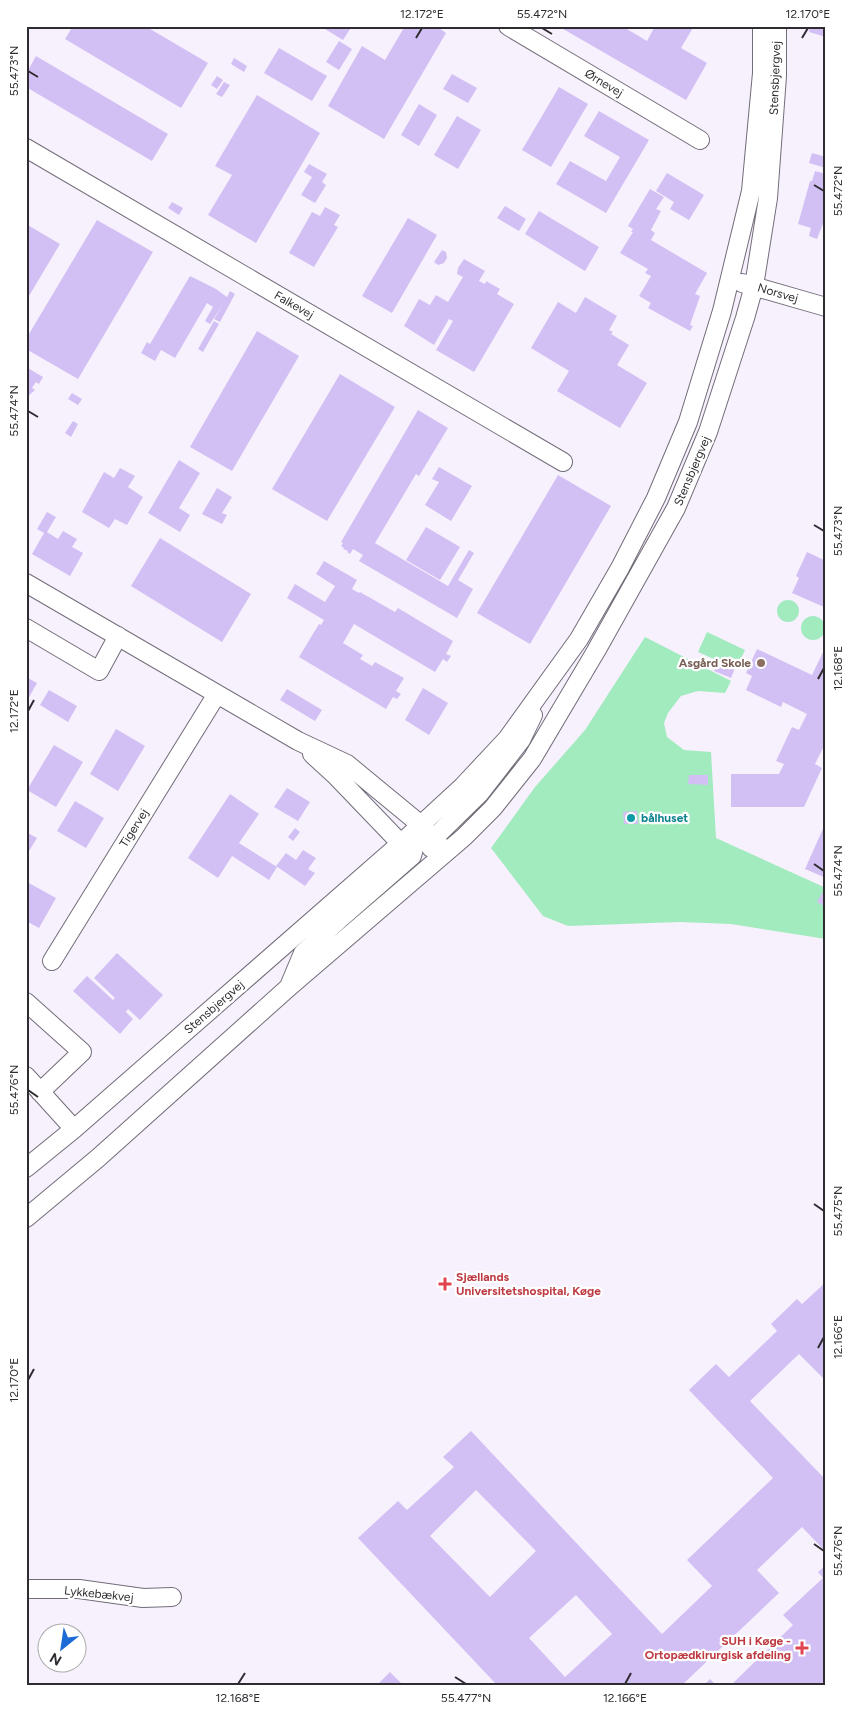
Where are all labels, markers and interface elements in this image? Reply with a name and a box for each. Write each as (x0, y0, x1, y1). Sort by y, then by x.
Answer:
text: 12.172°E (400, 7, 444, 21)
text: 55.472°N (517, 7, 567, 21)
text: 12.170°E (786, 7, 830, 21)
street label: Stensbjergvej (767, 41, 783, 115)
text: 55.473°N (7, 46, 21, 96)
street label: Ørnevej (582, 66, 626, 100)
text: 55.472°N (831, 166, 845, 216)
street label: Norsvej (756, 281, 800, 305)
street label: Falkevej (272, 288, 316, 322)
text: 55.474°N (7, 385, 21, 437)
street label: Stensbjergvej (671, 434, 713, 508)
text: 55.473°N (831, 506, 845, 556)
text: 12.168°E (831, 646, 845, 690)
place label: Asgård Skole (679, 656, 751, 670)
marker: Asgård Skole (755, 657, 767, 669)
text: 12.172°E (7, 689, 21, 733)
street label: Tigervej (117, 806, 151, 850)
place label: bålhuset (641, 811, 688, 825)
marker: bålhuset (625, 812, 637, 824)
text: 55.474°N (831, 845, 845, 897)
street label: Stensbjergvej (181, 977, 247, 1037)
text: 55.476°N (7, 1065, 21, 1115)
text: 55.475°N (831, 1186, 845, 1236)
place label: Sjællands Universitetshospital, Køge (456, 1270, 601, 1298)
marker: Sjællands Universitetshospital, Køge (438, 1277, 452, 1291)
text: 12.166°E (831, 1315, 845, 1359)
text: 12.170°E (7, 1358, 21, 1402)
text: 55.476°N (831, 1526, 845, 1576)
street label: Lykkebækvej (64, 1583, 134, 1605)
north arrow (38, 1624, 88, 1674)
place label: SUH i Køge - Ortopædkirurgisk afdeling (645, 1634, 791, 1662)
marker: SUH i Køge - Ortopædkirurgisk afdeling (795, 1641, 809, 1655)
text: N (47, 1649, 65, 1669)
text: 12.168°E (216, 1691, 260, 1705)
text: 55.477°N (441, 1691, 491, 1705)
text: 12.166°E (603, 1691, 647, 1705)

